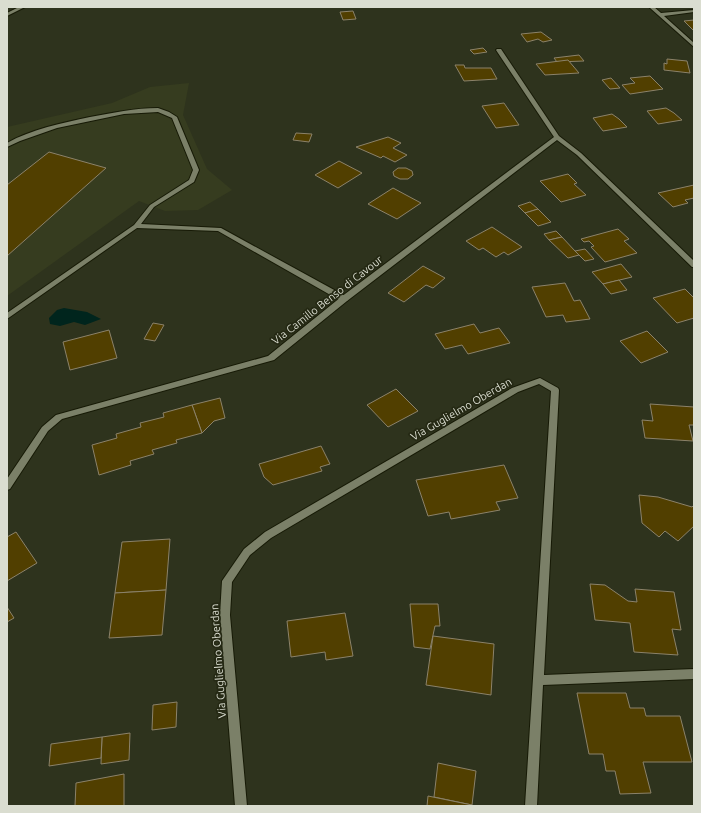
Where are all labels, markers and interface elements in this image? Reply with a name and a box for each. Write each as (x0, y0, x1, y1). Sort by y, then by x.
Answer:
street label: Via Camillo Benso di Cavour (269, 253, 385, 347)
street label: Via Guglielmo Oberdan (408, 375, 514, 443)
street label: Via Guglielmo Oberdan (208, 603, 228, 719)

